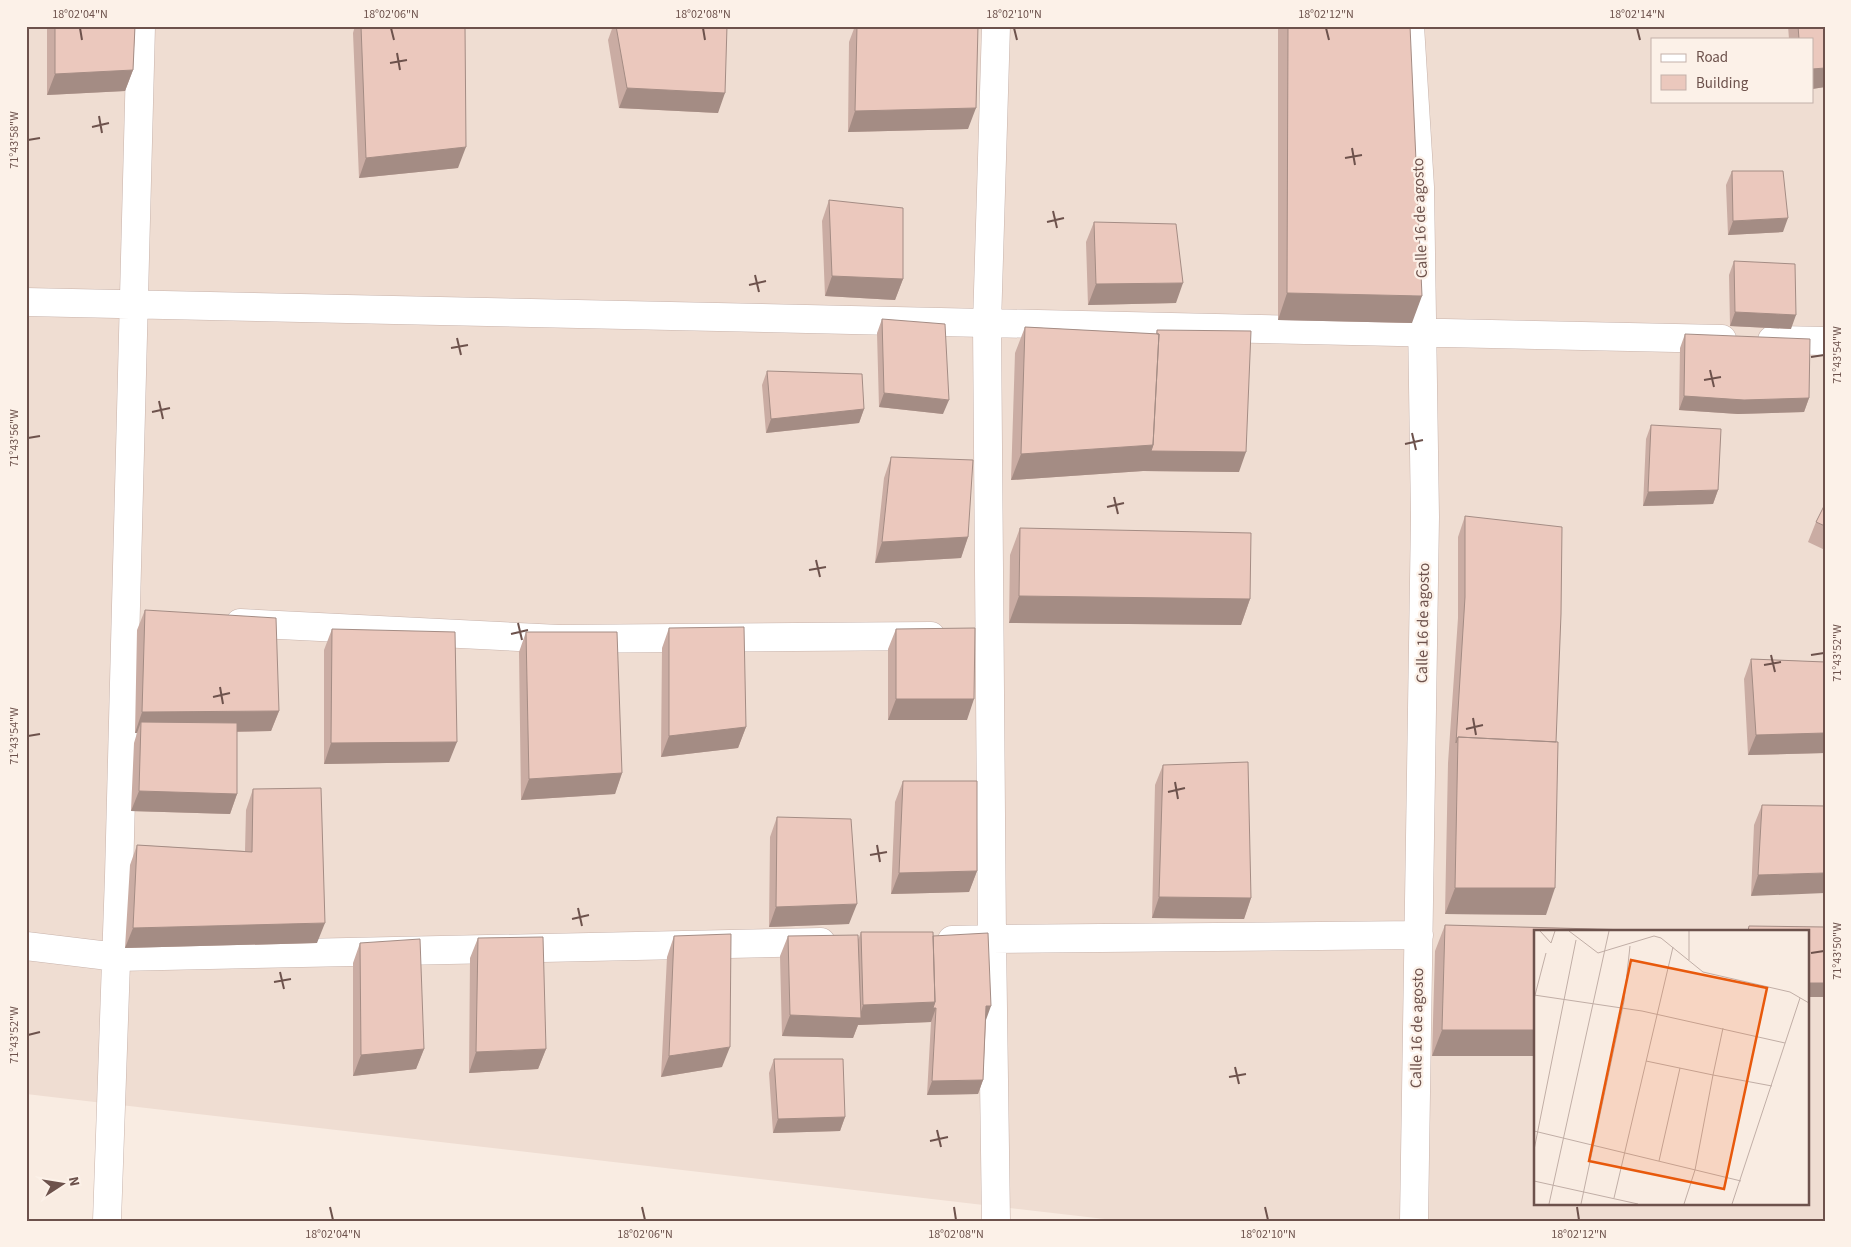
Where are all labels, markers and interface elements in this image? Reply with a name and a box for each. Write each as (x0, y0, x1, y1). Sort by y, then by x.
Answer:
text: 18°02'04"N (52, 6, 108, 23)
text: 18°02'06"N (363, 6, 419, 23)
text: 18°02'08"N (675, 6, 731, 23)
text: 18°02'10"N (986, 6, 1042, 23)
text: 18°02'12"N (1298, 6, 1354, 23)
text: 18°02'14"N (1609, 6, 1665, 23)
legend (1651, 38, 1814, 102)
text: Road (1696, 47, 1728, 68)
text: Building (1696, 73, 1749, 94)
text: 71°43'58"W (6, 111, 23, 169)
street label: Calle 16 de agosto (1407, 157, 1433, 279)
text: 71°43'54"W (1829, 326, 1846, 384)
text: 71°43'56"W (6, 409, 23, 467)
street label: Calle 16 de agosto (1411, 563, 1435, 683)
text: 71°43'52"W (1829, 624, 1846, 682)
text: 71°43'54"W (6, 707, 23, 765)
text: 71°43'50"W (1829, 922, 1846, 980)
inset map (1534, 930, 1808, 1204)
street label: Calle 16 de agosto (1405, 968, 1429, 1088)
text: 71°43'52"W (6, 1006, 23, 1064)
north arrow (38, 1160, 88, 1210)
text: N (63, 1175, 84, 1188)
text: 18°02'04"N (305, 1226, 361, 1243)
text: 18°02'06"N (617, 1226, 673, 1243)
text: 18°02'08"N (928, 1226, 984, 1243)
text: 18°02'10"N (1240, 1226, 1296, 1243)
text: 18°02'12"N (1551, 1226, 1607, 1243)

